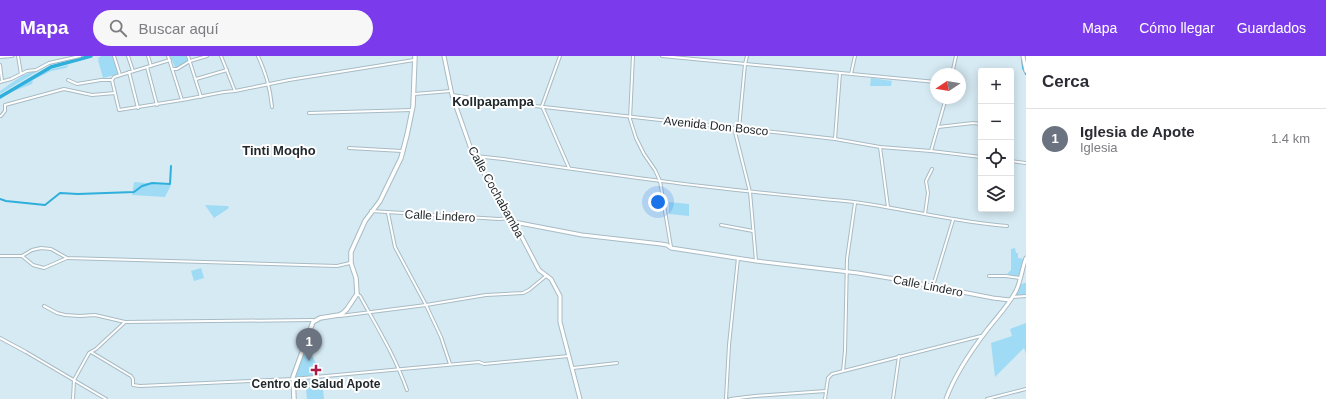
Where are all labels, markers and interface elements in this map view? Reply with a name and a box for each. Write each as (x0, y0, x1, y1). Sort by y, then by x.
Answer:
search box (93, 10, 373, 46)
text: Mapa (20, 17, 69, 38)
icon: search (107, 17, 129, 39)
text: Buscar aquí (139, 20, 219, 37)
text: Mapa (1082, 20, 1117, 36)
text: Cómo llegar (1139, 20, 1215, 36)
text: Guardados (1237, 20, 1306, 36)
north arrow (930, 68, 966, 104)
map controls (978, 68, 1014, 212)
button: + (978, 68, 1014, 104)
text: Cerca (1042, 72, 1089, 91)
district label: Kollpapampa (452, 94, 535, 109)
button: − (978, 104, 1014, 140)
street label: Avenida Don Bosco (663, 114, 769, 138)
text: Iglesia de Apote (1080, 123, 1194, 140)
text: 1 (1051, 131, 1059, 146)
text: 1.4 km (1271, 131, 1310, 146)
button: locate (978, 140, 1014, 176)
text: Iglesia (1080, 140, 1118, 155)
district label: Tinti Moqho (242, 143, 316, 158)
street label: Calle Cochabamba (465, 144, 527, 240)
button: layers (978, 176, 1014, 212)
your location (648, 192, 668, 212)
street label: Calle Lindero (404, 207, 476, 225)
street label: Calle Lindero (892, 272, 964, 300)
pin: 1 (296, 328, 322, 361)
marker: Centro de Salud Apote (310, 364, 322, 376)
place label: Centro de Salud Apote (252, 377, 381, 391)

